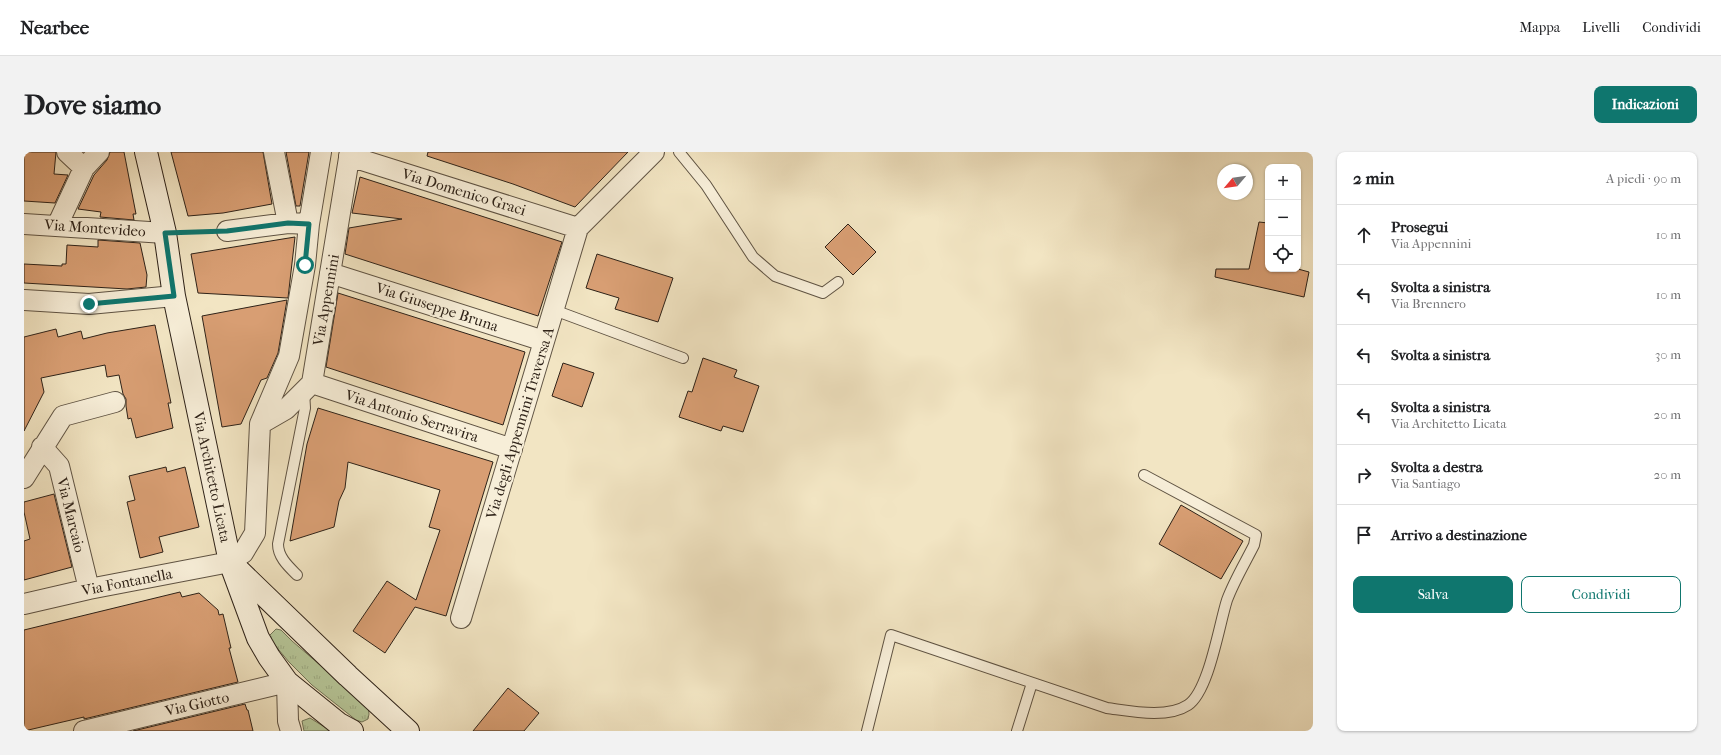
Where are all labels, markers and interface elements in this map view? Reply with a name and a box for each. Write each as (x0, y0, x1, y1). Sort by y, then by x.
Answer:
text: Nearbee (20, 17, 89, 39)
text: Mappa (1519, 19, 1560, 36)
text: Livelli (1582, 19, 1620, 36)
text: Condividi (1642, 19, 1701, 36)
button: Indicazioni (1594, 86, 1697, 123)
text: Dove siamo (24, 88, 161, 121)
street label: Via Domenico Graci (399, 164, 529, 220)
north arrow (1217, 164, 1253, 200)
map controls (1265, 164, 1301, 272)
button: + (1265, 164, 1301, 200)
text: 2 min (1353, 168, 1394, 188)
text: A piedi · 90 m (1606, 171, 1681, 186)
button: − (1265, 200, 1301, 236)
street label: Via Montevideo (43, 215, 147, 241)
text: Prosegui (1391, 218, 1448, 236)
icon: ahead (1353, 224, 1375, 246)
text: 10 m (1656, 227, 1681, 242)
button: locate (1265, 236, 1301, 272)
text: Via Appennini (1391, 236, 1471, 251)
street label: Via Appennini (309, 252, 343, 348)
route start (296, 256, 314, 274)
street label: Via Giuseppe Bruna (372, 278, 502, 336)
text: Svolta a sinistra (1391, 278, 1490, 296)
icon: left (1353, 284, 1375, 306)
text: 10 m (1656, 287, 1681, 302)
route end (80, 295, 98, 313)
text: Via Brennero (1391, 296, 1466, 311)
street label: Via degli Appennini Traversa A (482, 325, 558, 522)
icon: left (1353, 344, 1375, 366)
text: Svolta a sinistra (1391, 346, 1490, 364)
text: 30 m (1655, 347, 1681, 362)
street label: Via Antonio Serravira (342, 386, 482, 446)
text: Svolta a sinistra (1391, 398, 1490, 416)
icon: left (1353, 404, 1375, 426)
text: 20 m (1654, 407, 1681, 422)
street label: Via Architetto Licata (189, 409, 235, 545)
text: Via Architetto Licata (1391, 416, 1506, 431)
text: Svolta a destra (1391, 458, 1483, 476)
icon: right (1353, 464, 1375, 486)
text: 20 m (1654, 467, 1681, 482)
street label: Via Marcaio (53, 475, 89, 555)
text: Via Santiago (1391, 476, 1460, 491)
icon: arrive (1353, 524, 1375, 546)
text: Arrivo a destinazione (1391, 526, 1527, 544)
street label: Via Fontanella (79, 564, 175, 600)
button: Salva (1353, 576, 1513, 613)
button: Condividi (1521, 576, 1681, 613)
street label: Via Giotto (162, 688, 231, 720)

